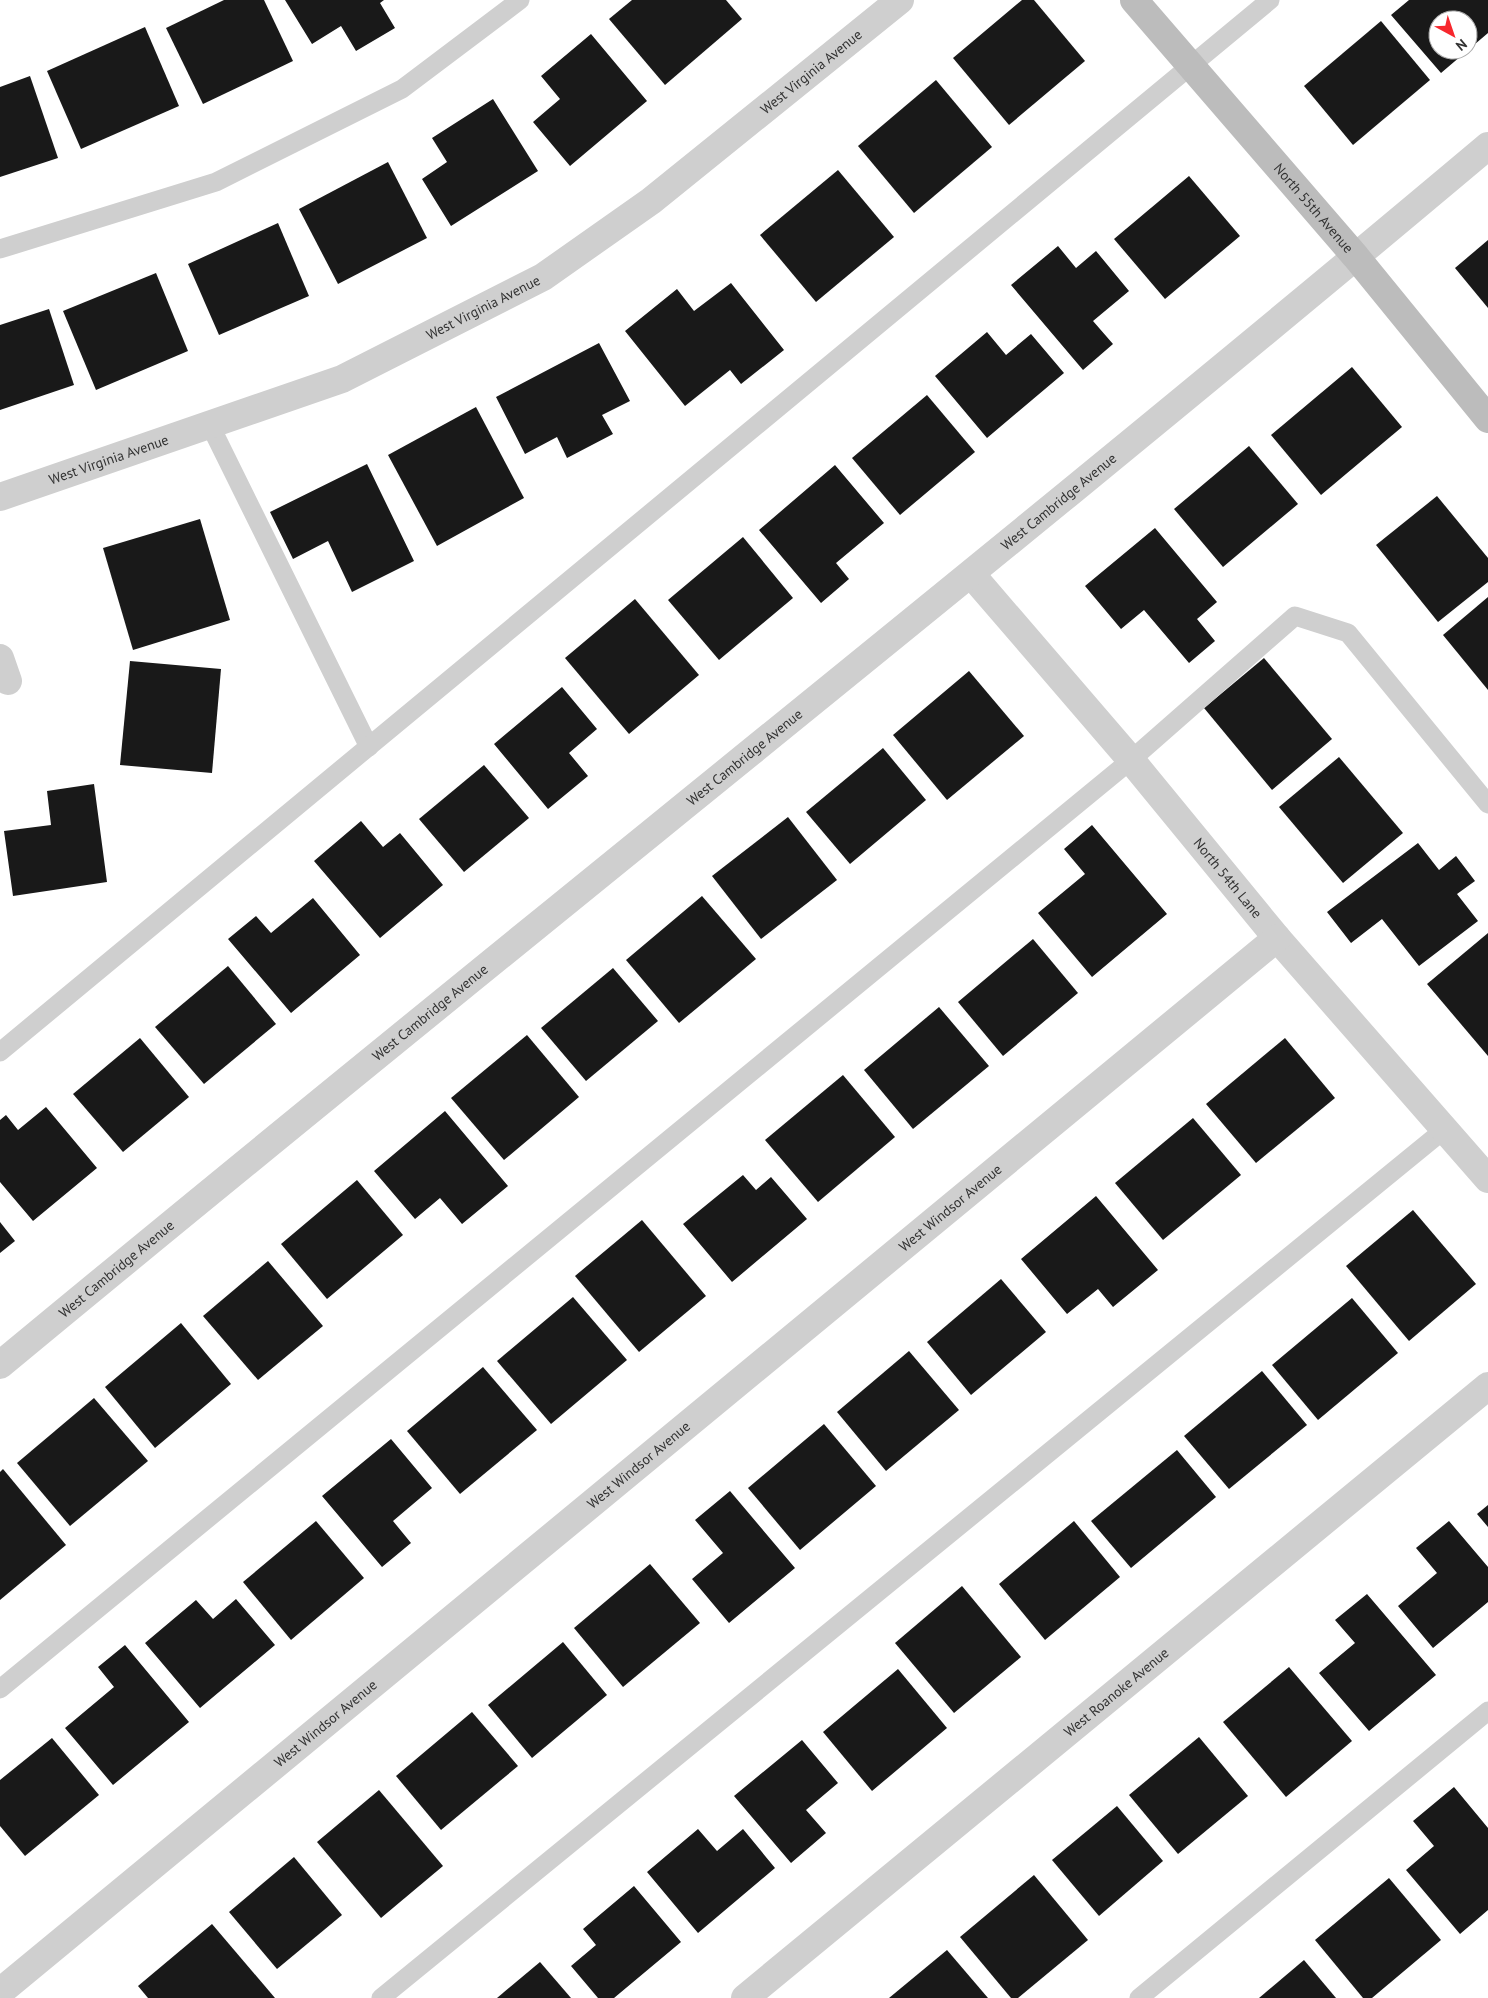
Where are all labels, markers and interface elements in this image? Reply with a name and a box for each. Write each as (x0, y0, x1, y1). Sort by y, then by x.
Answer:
north arrow (1428, 10, 1478, 60)
street label: West Virginia Avenue (757, 25, 866, 118)
text: N (1452, 35, 1471, 55)
street label: North 55th Avenue (1270, 159, 1358, 257)
street label: West Virginia Avenue (423, 271, 543, 344)
street label: West Virginia Avenue (47, 431, 171, 488)
street label: West Cambridge Avenue (997, 449, 1120, 554)
street label: West Cambridge Avenue (683, 705, 806, 810)
street label: North 54th Lane (1190, 834, 1266, 922)
street label: West Cambridge Avenue (368, 960, 491, 1065)
street label: West Windsor Avenue (895, 1160, 1005, 1255)
street label: West Cambridge Avenue (55, 1216, 178, 1322)
street label: West Windsor Avenue (583, 1417, 694, 1513)
street label: West Roanoke Avenue (1060, 1644, 1172, 1741)
street label: West Windsor Avenue (270, 1676, 381, 1771)

